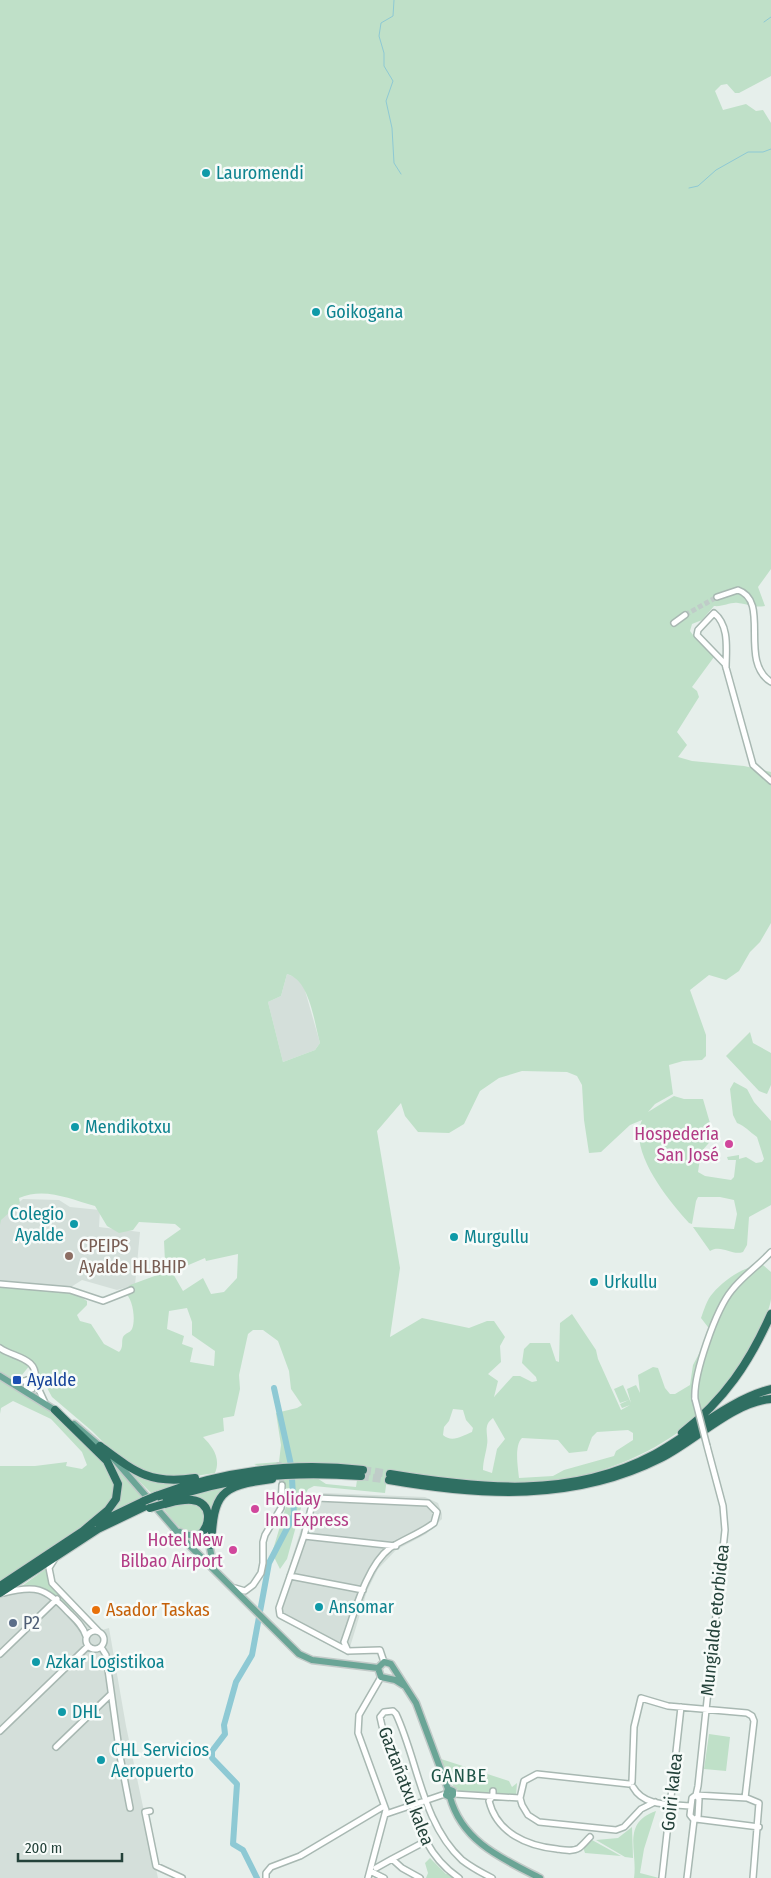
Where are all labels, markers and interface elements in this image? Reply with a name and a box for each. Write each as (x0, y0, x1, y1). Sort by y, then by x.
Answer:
place label: Lauromendi (216, 162, 304, 184)
marker: Lauromendi (200, 167, 212, 179)
place label: Goikogana (326, 301, 403, 323)
marker: Goikogana (310, 306, 322, 318)
place label: Mendikotxu (85, 1116, 171, 1138)
marker: Mendikotxu (69, 1121, 81, 1133)
place label: Hospedería San José (634, 1123, 719, 1166)
marker: Hospedería San José (723, 1138, 735, 1150)
place label: Colegio Ayalde (10, 1203, 64, 1246)
marker: Colegio Ayalde (68, 1218, 80, 1230)
place label: Murgullu (464, 1226, 529, 1248)
marker: Murgullu (448, 1231, 460, 1243)
place label: CPEIPS Ayalde HLBHIP (79, 1235, 186, 1278)
marker: CPEIPS Ayalde HLBHIP (63, 1250, 75, 1262)
place label: Urkullu (604, 1271, 657, 1293)
marker: Urkullu (588, 1276, 600, 1288)
place label: Ayalde (27, 1369, 76, 1391)
marker: Ayalde (11, 1374, 23, 1386)
place label: Holiday Inn Express (265, 1488, 349, 1531)
marker: Holiday Inn Express (249, 1503, 261, 1515)
place label: Hotel New Bilbao Airport (120, 1529, 223, 1572)
street label: Mungialde etorbidea (696, 1543, 734, 1697)
marker: Hotel New Bilbao Airport (227, 1544, 239, 1556)
place label: Ansomar (329, 1596, 395, 1618)
place label: Asador Taskas (106, 1599, 210, 1621)
marker: Ansomar (313, 1601, 325, 1613)
marker: Asador Taskas (90, 1604, 102, 1616)
place label: P2 (23, 1612, 40, 1634)
marker: P2 (7, 1617, 19, 1629)
place label: Azkar Logistikoa (46, 1651, 165, 1673)
marker: Azkar Logistikoa (30, 1656, 42, 1668)
place label: DHL (72, 1701, 101, 1723)
marker: DHL (56, 1706, 68, 1718)
street label: Gaztañatxu kalea (373, 1724, 439, 1849)
place label: CHL Servicios Aeropuerto (111, 1739, 210, 1782)
street label: Goiri kalea (657, 1752, 687, 1832)
marker: CHL Servicios Aeropuerto (95, 1754, 107, 1766)
district label: GANBE (431, 1764, 487, 1787)
scale bar (18, 1830, 121, 1862)
text: 200 m (25, 1839, 62, 1857)

